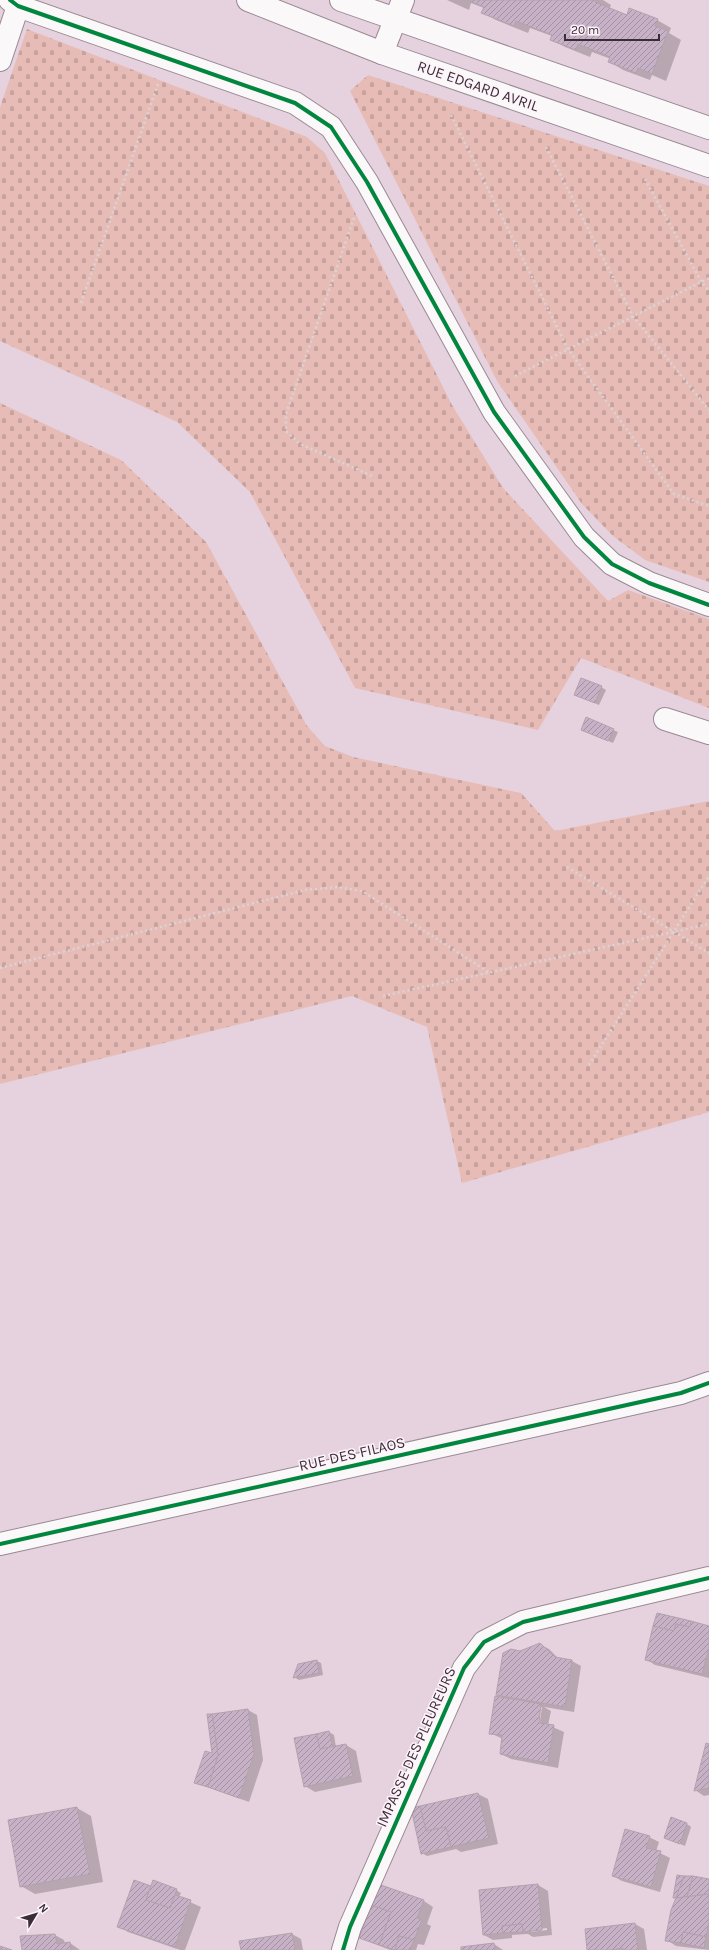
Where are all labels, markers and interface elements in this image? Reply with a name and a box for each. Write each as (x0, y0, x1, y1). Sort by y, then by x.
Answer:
scale bar (565, 16, 659, 42)
text: 20 m (571, 23, 599, 37)
street label: RUE EDGARD AVRIL (415, 57, 541, 115)
street label: RUE DES FILAOS (297, 1433, 407, 1475)
street label: IMPASSE DES PLEUREURS (372, 1664, 460, 1830)
north arrow (16, 1894, 56, 1934)
text: N (36, 1901, 51, 1915)

